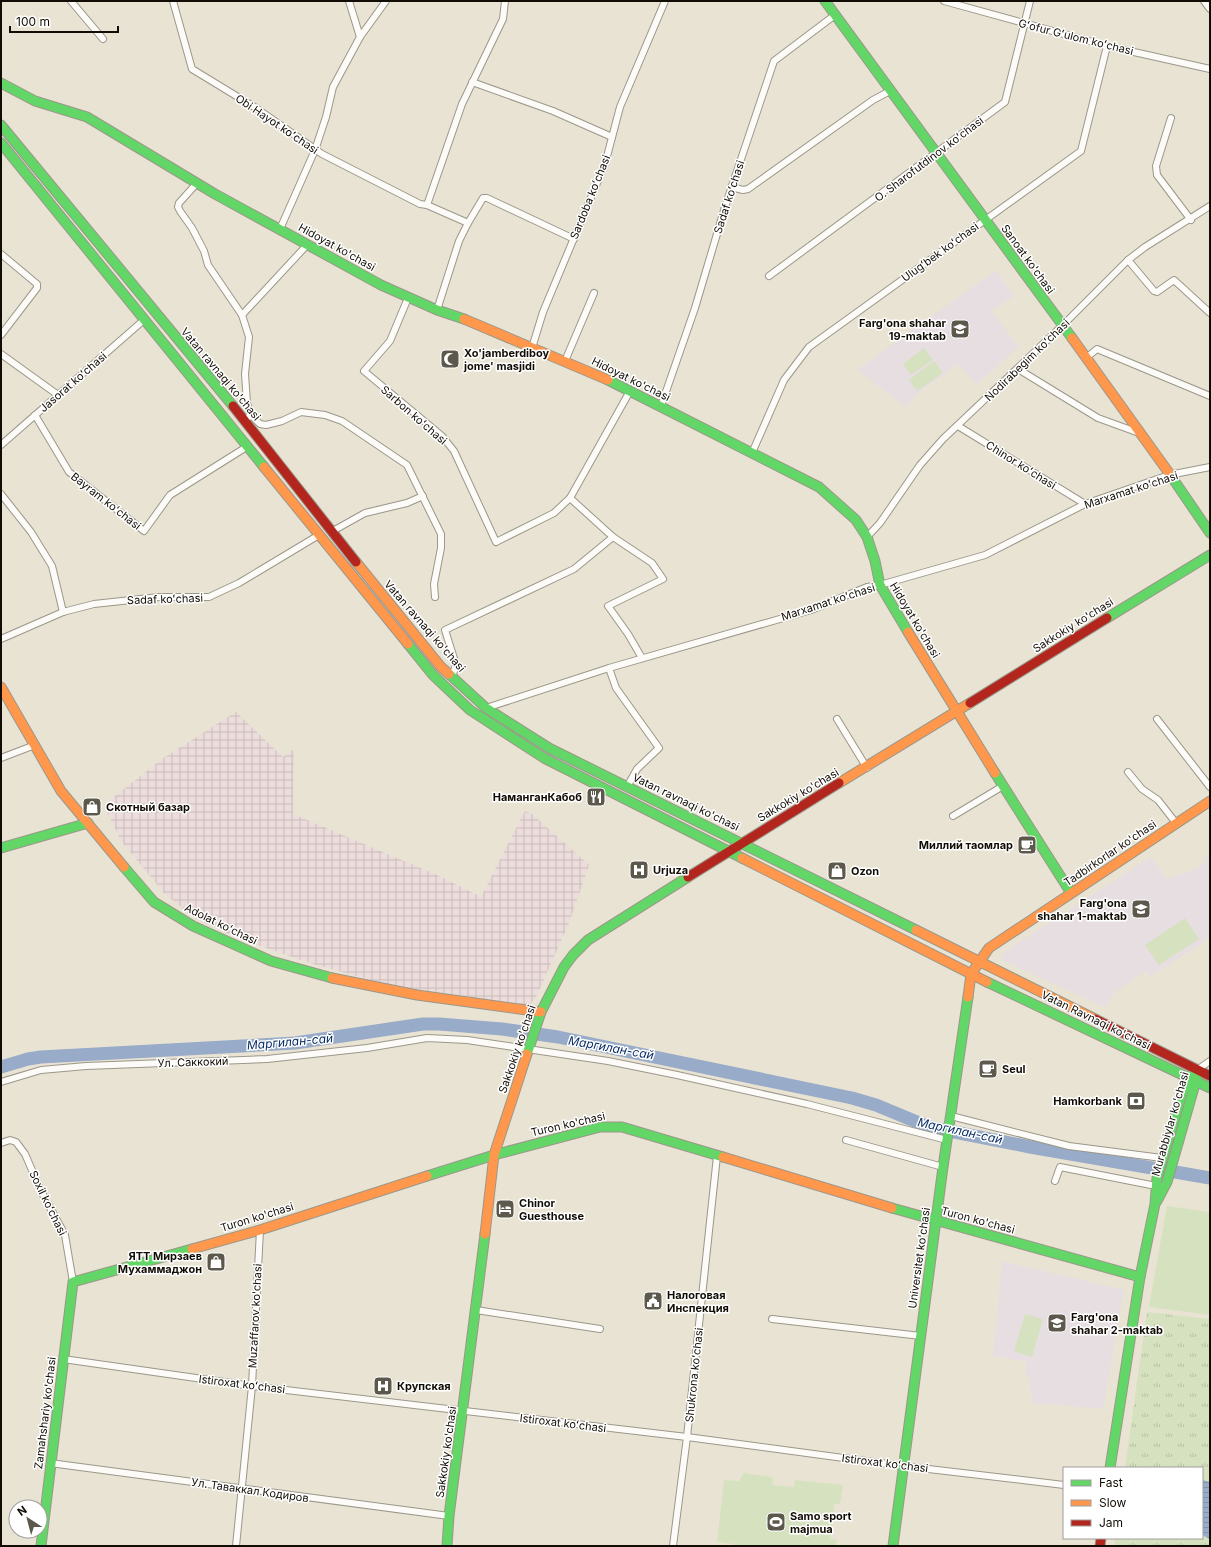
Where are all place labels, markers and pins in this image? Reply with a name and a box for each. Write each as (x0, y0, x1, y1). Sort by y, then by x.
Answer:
place label: Farg'ona shahar 19-maktab (859, 316, 947, 343)
school or university icon: Farg'ona shahar 19-maktab (949, 318, 971, 340)
place label: Xo'jamberdiboy jome' masjidi (463, 346, 550, 373)
mosque icon: Xo'jamberdiboy jome' masjidi (439, 348, 461, 370)
restaurant icon: НаманганКабоб (585, 786, 607, 808)
place label: НаманганКабоб (493, 790, 582, 804)
shop icon: Скотный базар (81, 796, 103, 818)
place label: Скотный базар (106, 800, 190, 814)
cafe icon: Миллий таомлар (1016, 834, 1038, 856)
place label: Миллий таомлар (919, 838, 1013, 852)
hospital icon: Urjuza (628, 859, 650, 881)
shop icon: Ozon (826, 860, 848, 882)
place label: Urjuza (653, 863, 688, 877)
place label: Ozon (851, 864, 879, 878)
place label: Farg'ona shahar 1-maktab (1037, 896, 1127, 923)
school or university icon: Farg'ona shahar 1-maktab (1130, 898, 1152, 920)
cafe icon: Seul (977, 1058, 999, 1080)
place label: Seul (1002, 1062, 1026, 1076)
bank icon: Hamkorbank (1125, 1090, 1147, 1112)
place label: Hamkorbank (1053, 1094, 1123, 1108)
place label: Chinor Guesthouse (519, 1196, 584, 1223)
hotel icon: Chinor Guesthouse (494, 1198, 516, 1220)
place label: ЯТТ Мирзаев Мухаммаджон (118, 1249, 202, 1276)
shop icon: ЯТТ Мирзаев Мухаммаджон (205, 1251, 227, 1273)
place label: Налоговая Инспекция (667, 1288, 729, 1315)
public building icon: Налоговая Инспекция (642, 1290, 664, 1312)
place label: Farg'ona shahar 2-maktab (1071, 1310, 1163, 1337)
school or university icon: Farg'ona shahar 2-maktab (1046, 1312, 1068, 1334)
hospital icon: Крупская (372, 1375, 394, 1397)
place label: Крупская (397, 1379, 451, 1393)
place label: Samo sport majmua (790, 1509, 852, 1536)
sports icon: Samo sport majmua (765, 1511, 787, 1533)

